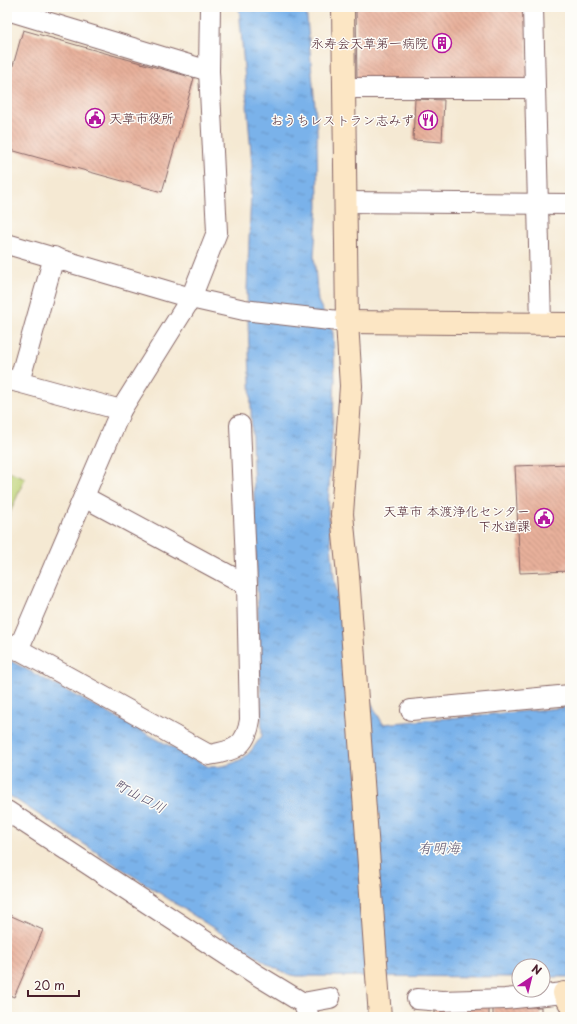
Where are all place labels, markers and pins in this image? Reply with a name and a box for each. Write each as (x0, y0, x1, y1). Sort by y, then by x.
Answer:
building icon: 永寿会天草第一病院 (431, 32, 453, 54)
place label: 永寿会天草第一病院 (311, 33, 428, 52)
public building icon: 天草市役所 (84, 107, 106, 129)
place label: 天草市役所 (109, 108, 174, 127)
restaurant icon: おうちレストラン志みず (417, 109, 439, 131)
place label: おうちレストラン志みず (270, 110, 414, 129)
place label: 天草市 本渡浄化センター 下水道課 (383, 501, 530, 535)
public building icon: 天草市 本渡浄化センター 下水道課 (533, 507, 555, 529)

